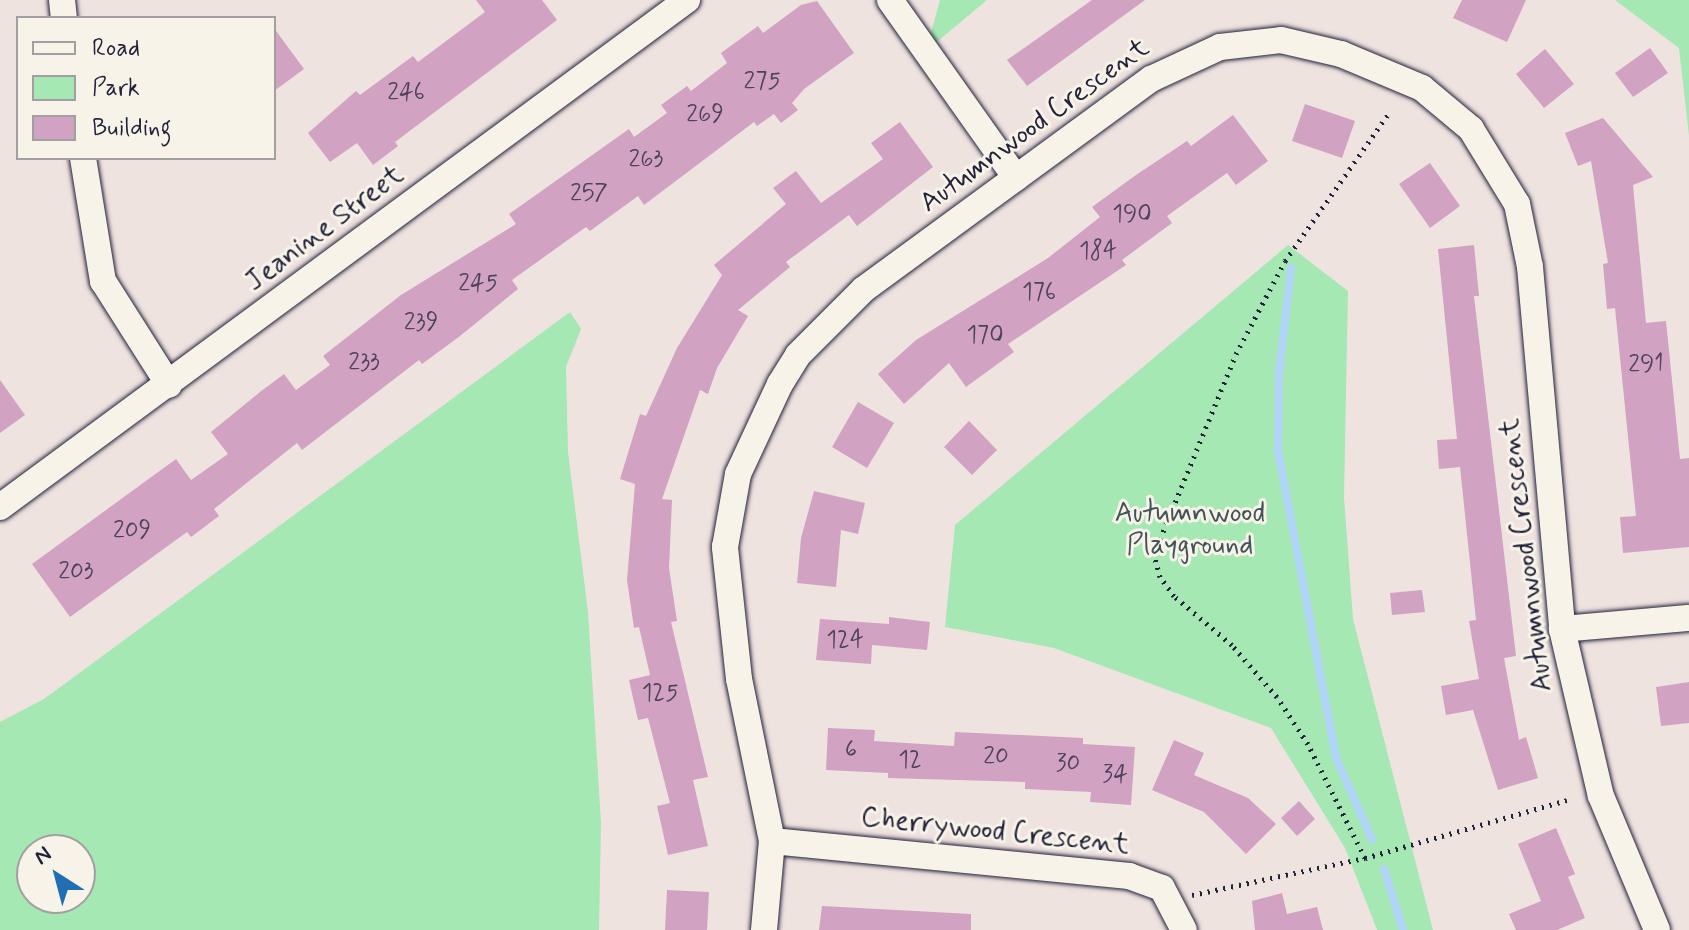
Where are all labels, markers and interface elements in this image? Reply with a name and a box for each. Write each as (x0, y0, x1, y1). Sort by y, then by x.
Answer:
legend (16, 16, 276, 160)
text: Road (92, 33, 140, 64)
street label: Autumnwood Crescent (918, 34, 1152, 218)
house number: 275 (743, 68, 781, 96)
text: Park (92, 73, 140, 104)
house number: 246 (387, 79, 425, 107)
house number: 269 (686, 101, 724, 129)
text: Building (92, 113, 172, 144)
house number: 263 (629, 146, 663, 174)
street label: Jeanine Street (239, 159, 411, 299)
house number: 257 (570, 180, 608, 208)
house number: 190 (1112, 201, 1152, 229)
house number: 184 (1079, 238, 1117, 266)
house number: 245 (458, 270, 498, 298)
house number: 176 (1022, 279, 1056, 307)
house number: 239 (404, 309, 438, 337)
house number: 170 (966, 322, 1004, 350)
house number: 233 (348, 349, 380, 377)
house number: 291 (1628, 351, 1664, 379)
street label: Autumnwood Crescent (1494, 421, 1560, 689)
park label: Autumnwood Playground (1115, 497, 1265, 563)
house number: 209 (113, 517, 151, 545)
house number: 203 (58, 558, 94, 586)
house number: 124 (826, 627, 864, 655)
house number: 125 (642, 680, 678, 708)
house number: 6 (845, 736, 857, 764)
house number: 20 (983, 743, 1009, 771)
house number: 12 (898, 747, 922, 775)
house number: 30 (1056, 750, 1080, 778)
house number: 34 (1102, 761, 1128, 789)
street label: Cherrywood Crescent (864, 802, 1126, 862)
north arrow (16, 834, 96, 914)
text: N (29, 841, 57, 872)

